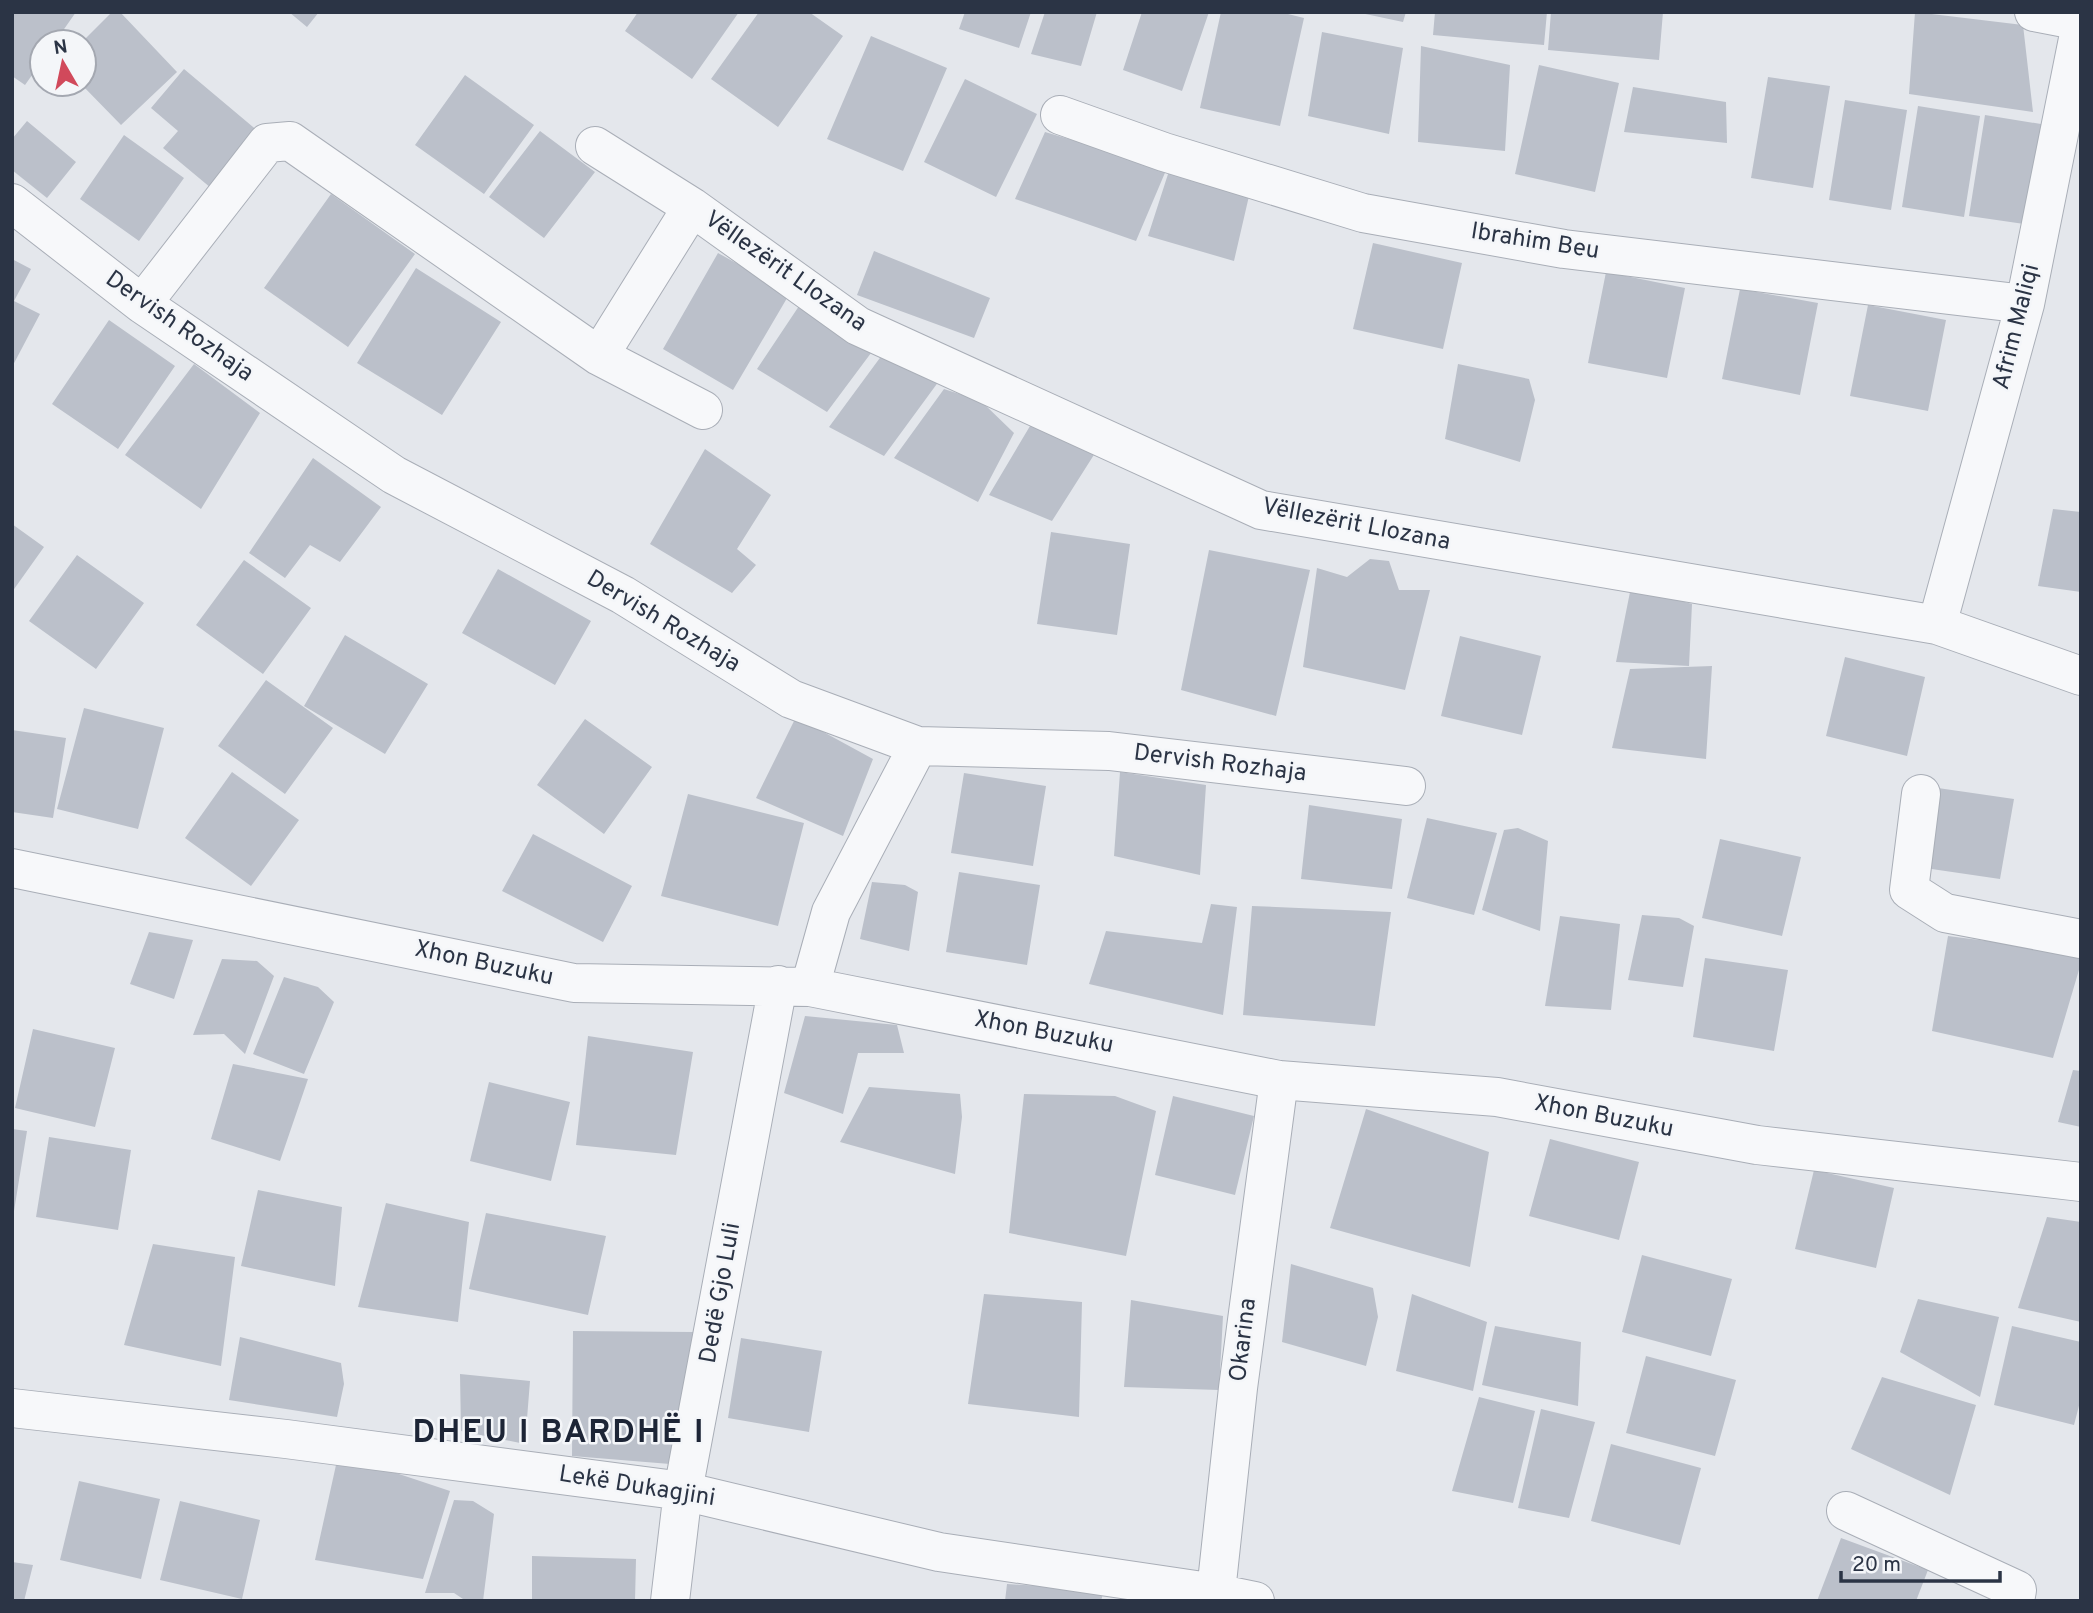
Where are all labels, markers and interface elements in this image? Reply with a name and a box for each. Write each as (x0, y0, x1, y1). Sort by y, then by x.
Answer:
north arrow (28, 28, 98, 98)
text: N (52, 35, 69, 61)
street label: Vëllezërit Llozana (698, 205, 872, 339)
street label: Ibrahim Beu (1469, 217, 1601, 267)
street label: Afrim Maliqi (1987, 261, 2047, 393)
street label: Dervish Rozhaja (99, 265, 259, 389)
street label: Vëllezërit Llozana (1259, 492, 1453, 558)
street label: Dervish Rozhaja (581, 564, 745, 680)
street label: Dervish Rozhaja (1132, 739, 1308, 789)
street label: Xhon Buzuku (412, 935, 556, 993)
street label: Xhon Buzuku (972, 1005, 1116, 1061)
street label: Xhon Buzuku (1532, 1089, 1676, 1145)
street label: Dedë Gjo Luli (694, 1220, 748, 1366)
street label: Okarina (1224, 1296, 1264, 1384)
district label: DHEU I BARDHË I (413, 1412, 705, 1454)
street label: Lekë Dukagjini (557, 1460, 717, 1514)
scale bar (1841, 1540, 2000, 1584)
text: 20 m (1852, 1552, 1901, 1579)

